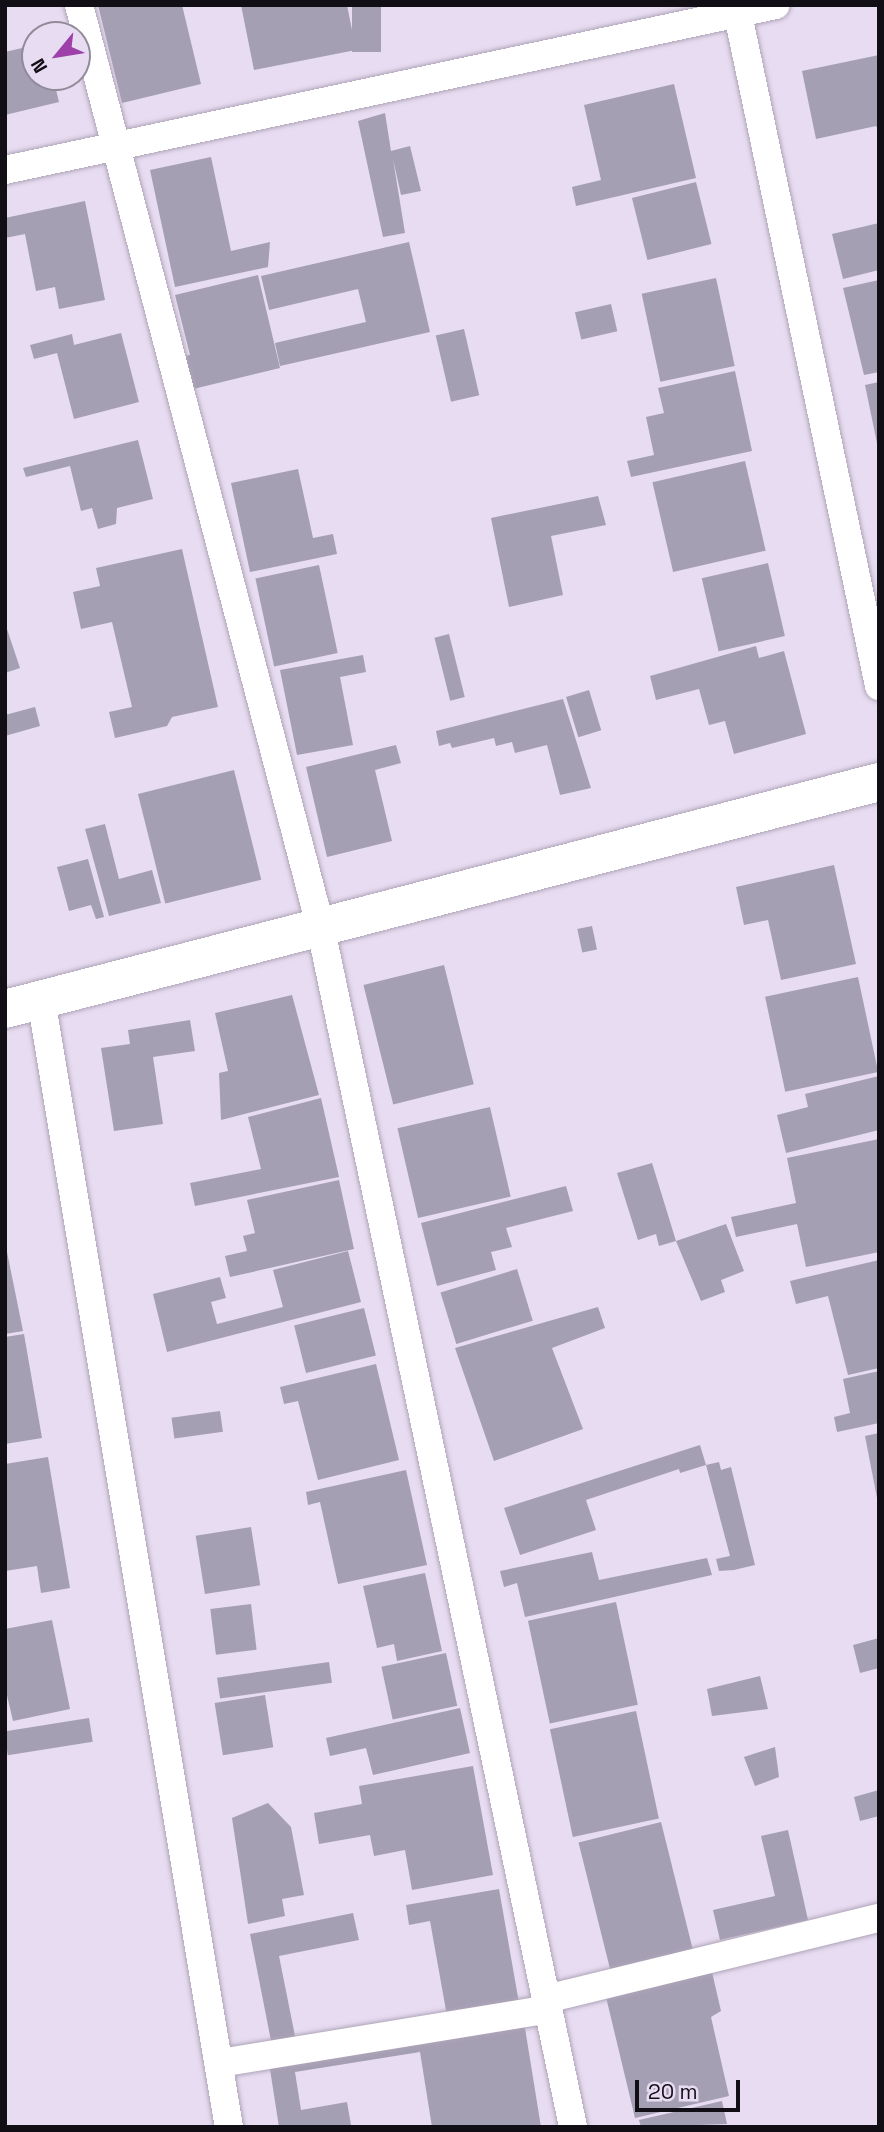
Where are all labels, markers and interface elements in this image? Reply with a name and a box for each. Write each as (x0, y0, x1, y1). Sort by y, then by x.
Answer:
north arrow (21, 21, 91, 91)
text: N (25, 54, 53, 78)
scale bar (639, 2066, 744, 2110)
text: 20 m (648, 2078, 698, 2105)

